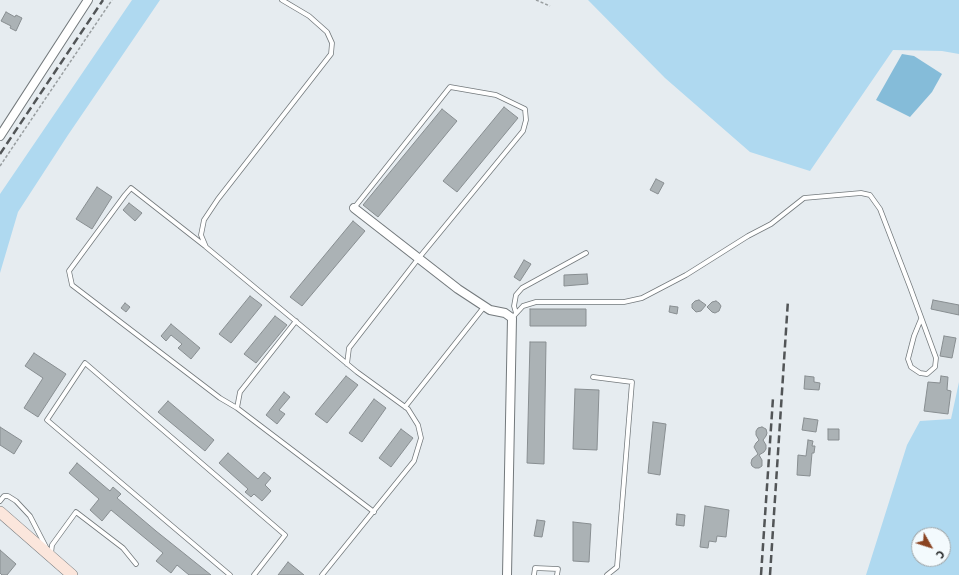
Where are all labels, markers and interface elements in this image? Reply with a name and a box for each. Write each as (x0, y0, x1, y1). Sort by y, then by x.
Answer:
north arrow (911, 527, 951, 567)
text: С (932, 547, 948, 561)

